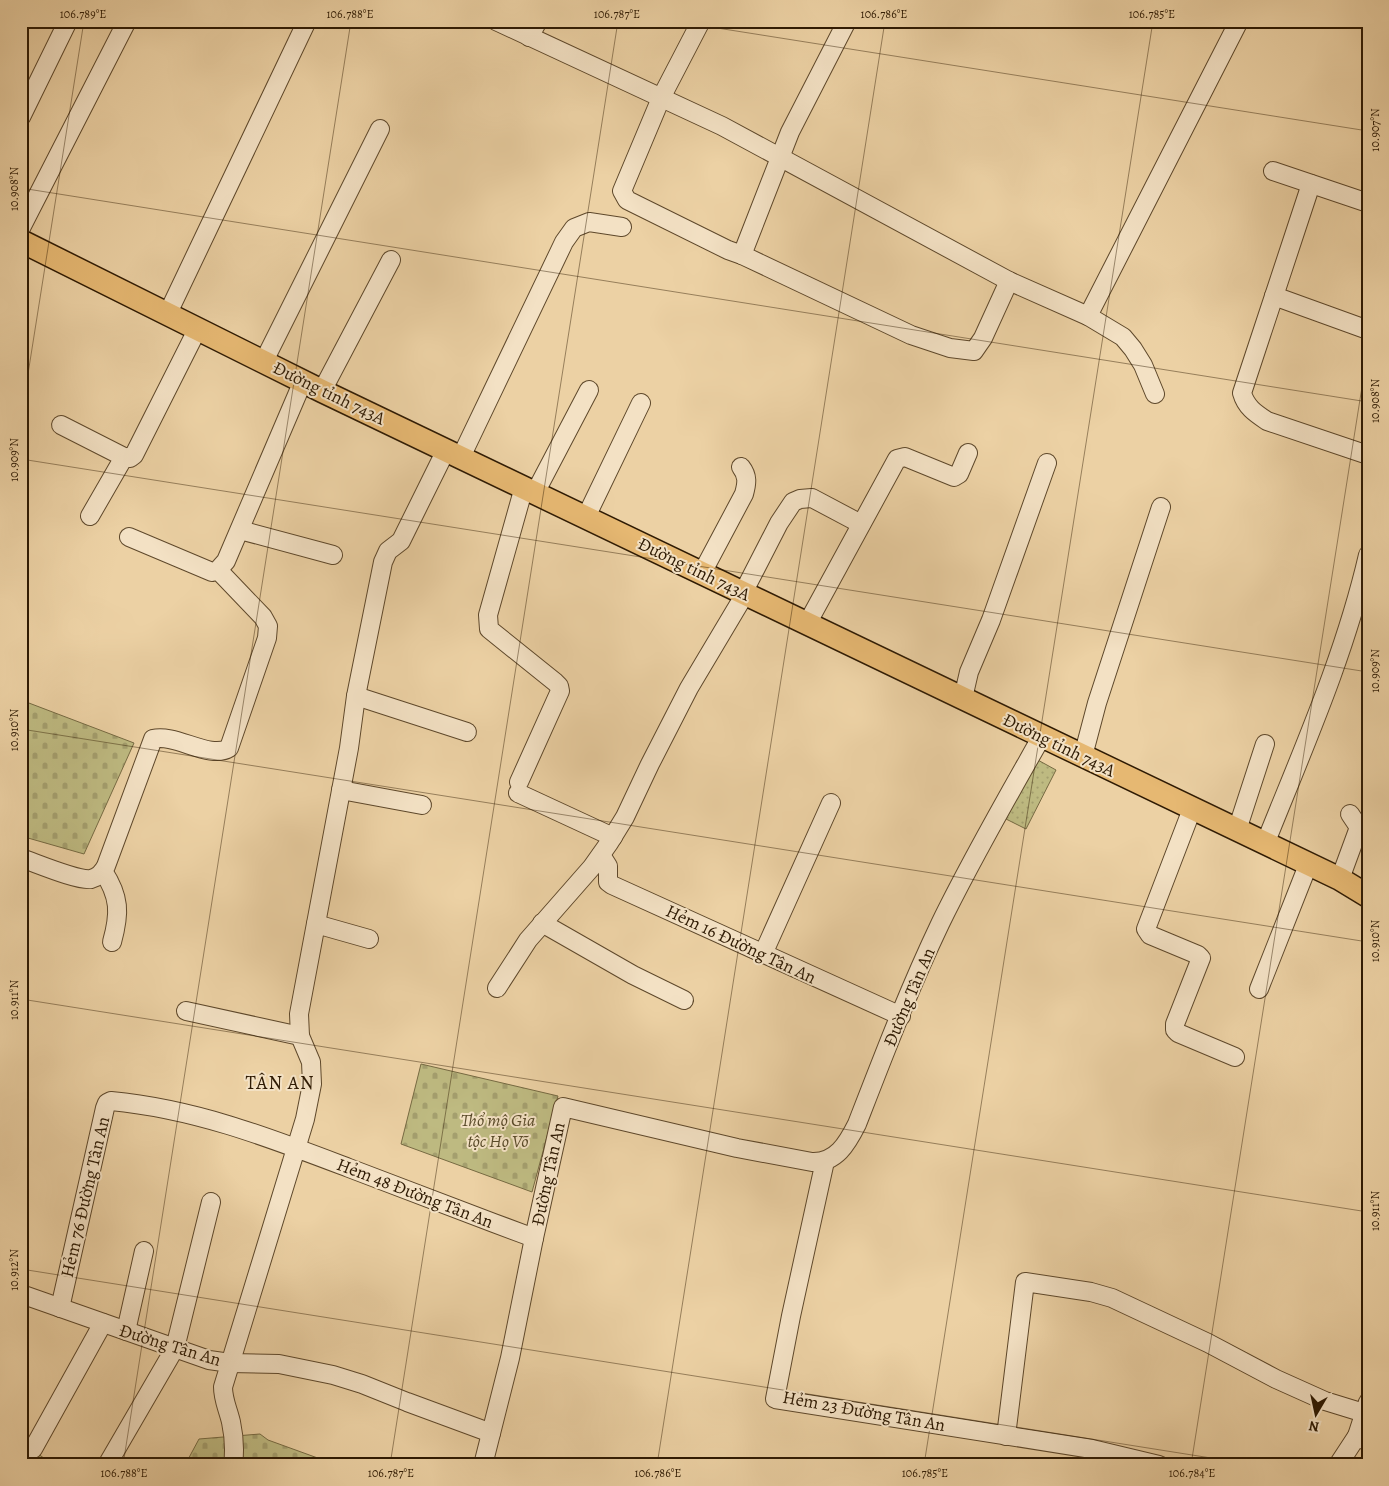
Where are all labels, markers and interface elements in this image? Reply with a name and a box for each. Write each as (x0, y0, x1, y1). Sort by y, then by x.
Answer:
text: 106.789°E (60, 6, 106, 22)
text: 106.788°E (326, 6, 374, 22)
text: 106.787°E (594, 6, 640, 22)
text: 106.786°E (861, 6, 907, 22)
text: 106.785°E (1129, 6, 1175, 22)
text: 10.907°N (1367, 108, 1383, 152)
text: 10.908°N (6, 167, 22, 211)
street label: Đường tỉnh 743A (269, 355, 390, 431)
text: 10.908°N (1367, 379, 1383, 423)
text: 10.909°N (6, 438, 22, 482)
street label: Đường tỉnh 743A (634, 531, 755, 607)
text: 10.909°N (1367, 649, 1383, 693)
street label: Đường tỉnh 743A (999, 707, 1120, 783)
text: 10.910°N (6, 708, 22, 751)
street label: Hẻm 16 Đường Tân An (662, 899, 820, 989)
text: 10.910°N (1367, 919, 1383, 962)
street label: Đường Tân An (877, 944, 941, 1050)
text: 10.911°N (6, 980, 22, 1020)
district label: TÂN AN (245, 1070, 315, 1096)
park label: Thổ mộ Gia tộc Họ Võ (461, 1108, 535, 1153)
street label: Hẻm 76 Đường Tân An (55, 1114, 115, 1280)
street label: Đường Tân An (525, 1120, 571, 1228)
street label: Hẻm 48 Đường Tân An (333, 1152, 497, 1234)
text: 10.911°N (1367, 1191, 1383, 1231)
text: 10.912°N (6, 1249, 22, 1291)
street label: Đường Tân An (116, 1318, 224, 1372)
street label: Hẻm 23 Đường Tân An (781, 1385, 947, 1437)
north arrow (1292, 1388, 1342, 1438)
text: N (1308, 1416, 1321, 1437)
text: 106.788°E (100, 1465, 148, 1481)
text: 106.787°E (368, 1465, 414, 1481)
text: 106.786°E (635, 1465, 681, 1481)
text: 106.785°E (902, 1465, 948, 1481)
text: 106.784°E (1169, 1465, 1215, 1481)

